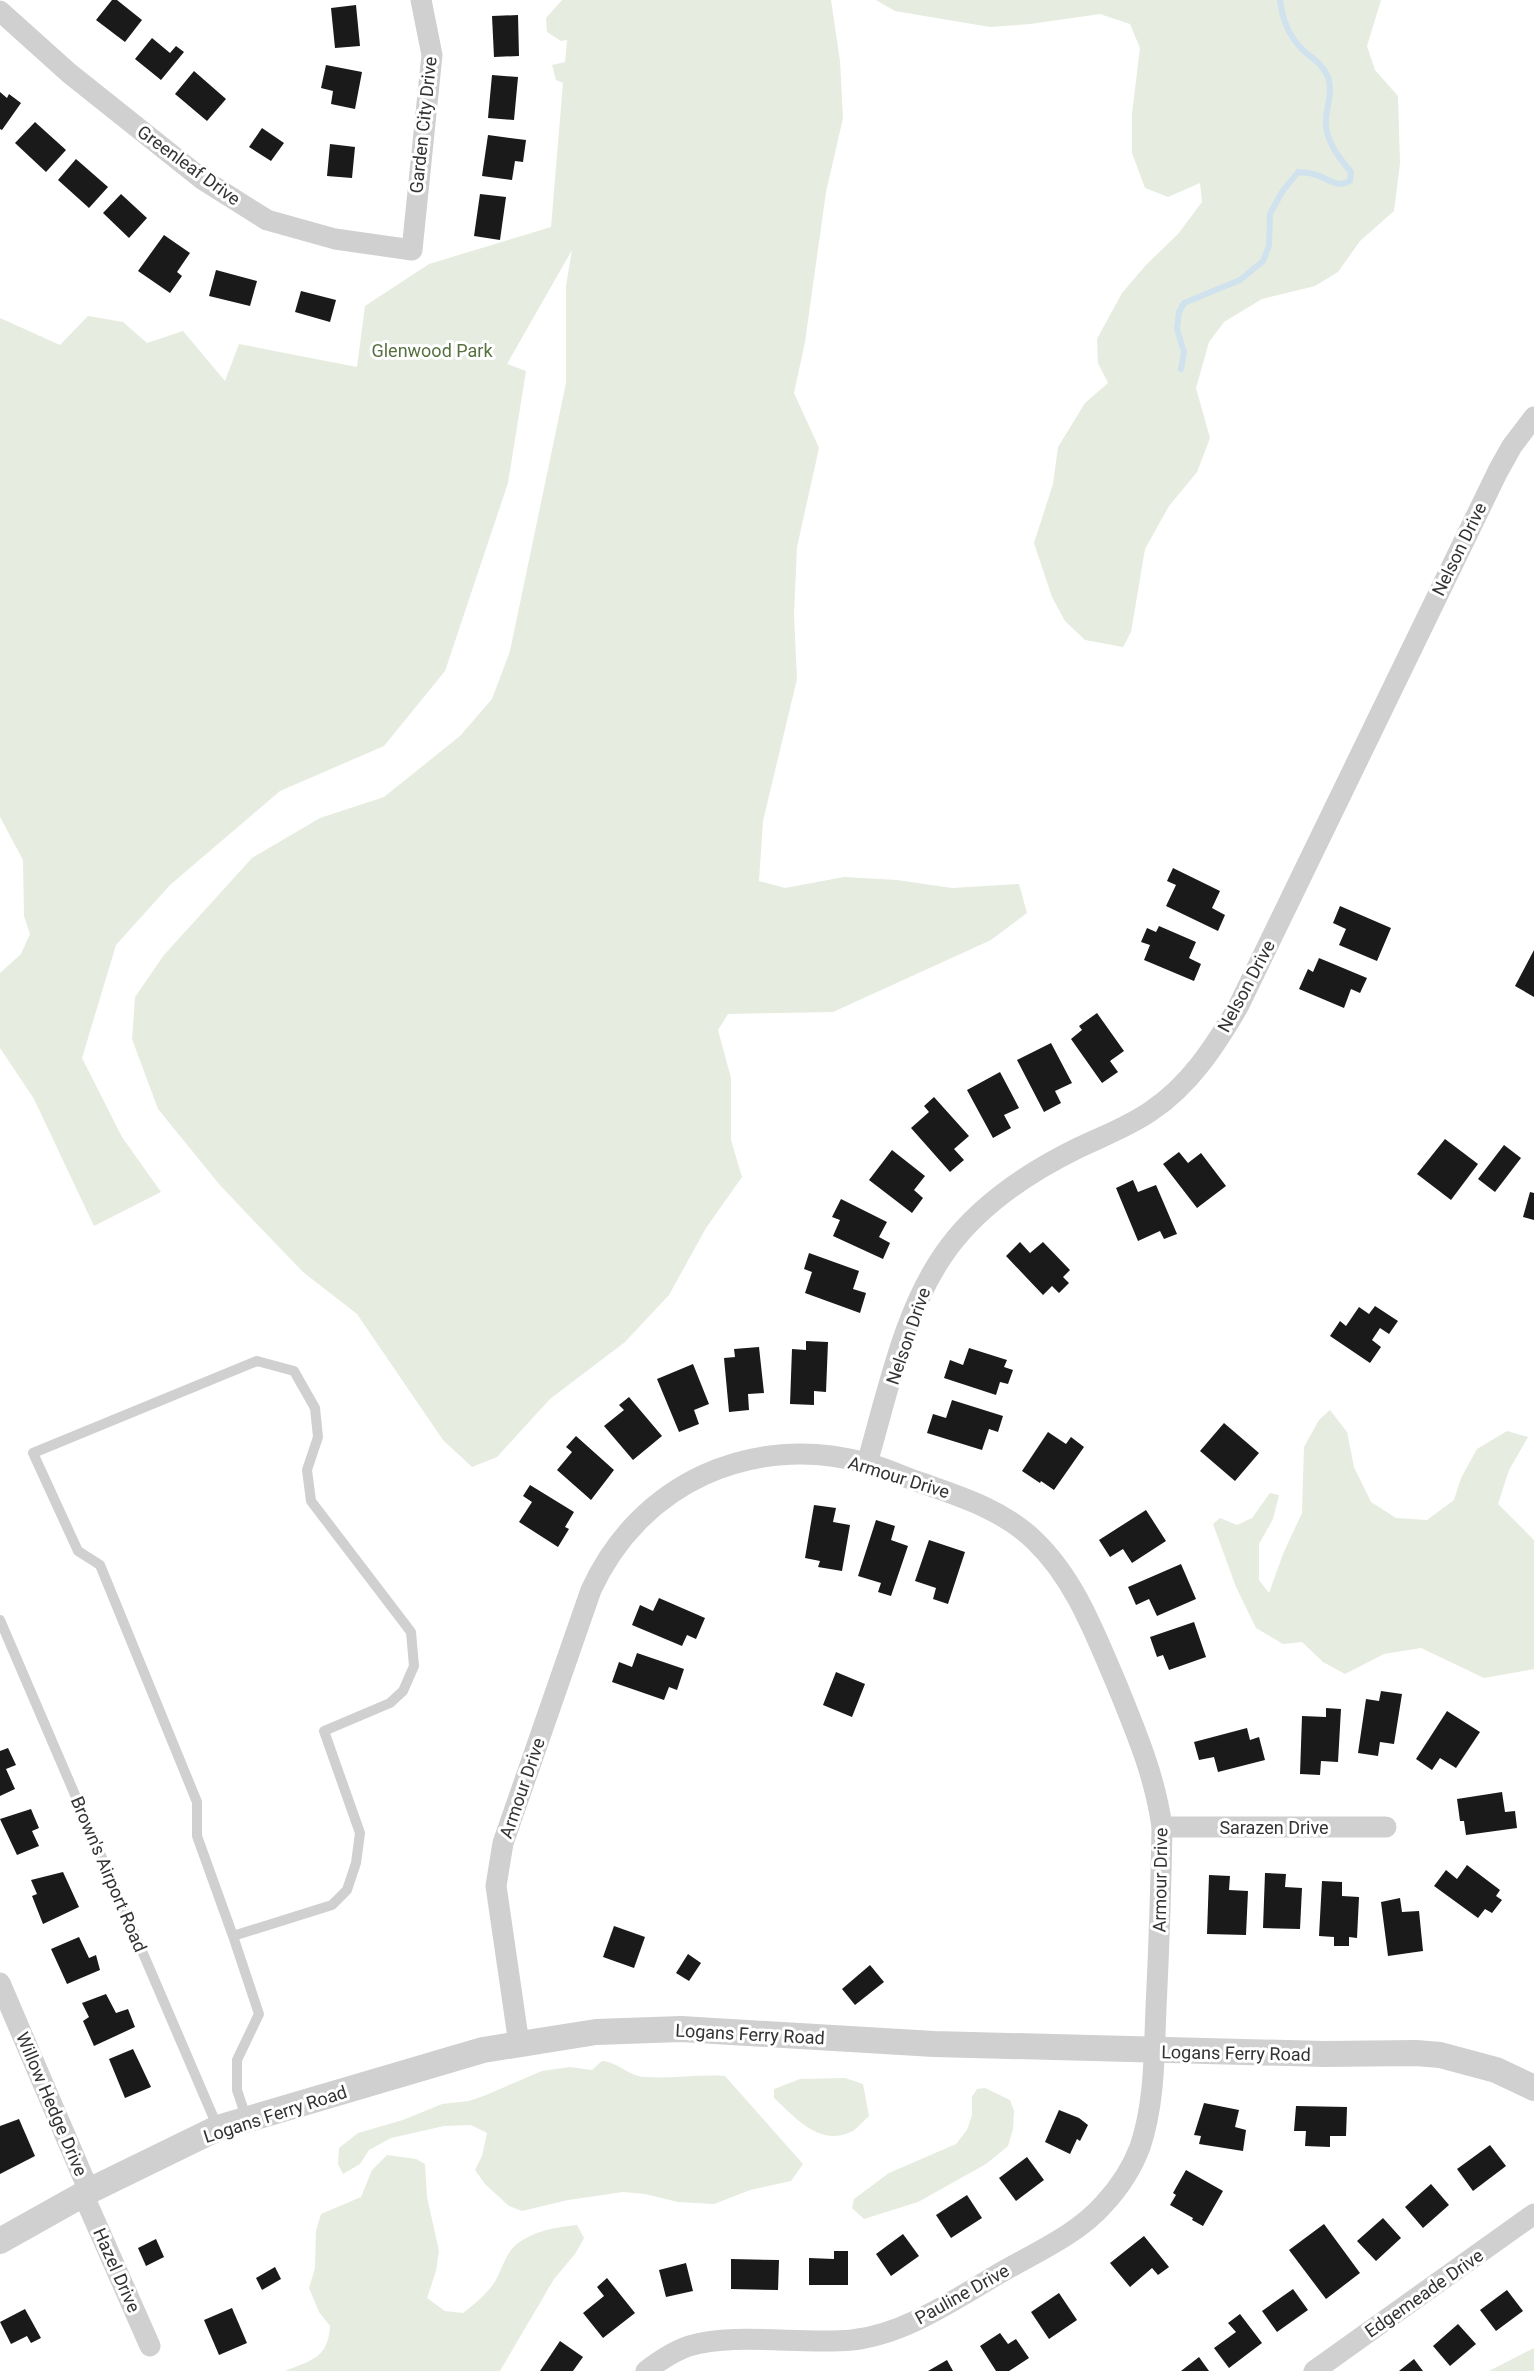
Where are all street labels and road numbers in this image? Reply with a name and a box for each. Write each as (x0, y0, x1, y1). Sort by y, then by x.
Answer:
street label: Garden City Drive (405, 56, 441, 194)
street label: Greenleaf Drive (133, 121, 245, 209)
street label: Nelson Drive (1427, 499, 1491, 599)
street label: Nelson Drive (1213, 936, 1279, 1036)
street label: Nelson Drive (882, 1285, 934, 1387)
street label: Armour Drive (846, 1452, 952, 1502)
street label: Armour Drive (495, 1735, 549, 1841)
street label: Brown's Airport Road (67, 1793, 151, 1955)
street label: Sarazen Drive (1219, 1817, 1329, 1838)
street label: Armour Drive (1149, 1827, 1171, 1933)
street label: Logans Ferry Road (675, 2020, 825, 2048)
street label: Willow Hedge Drive (12, 2029, 92, 2179)
street label: Logans Ferry Road (1161, 2041, 1311, 2065)
street label: Logans Ferry Road (201, 2081, 349, 2147)
street label: Hazel Drive (89, 2225, 145, 2315)
street label: Edgemeade Drive (1361, 2244, 1487, 2342)
street label: Pauline Drive (911, 2260, 1013, 2328)

